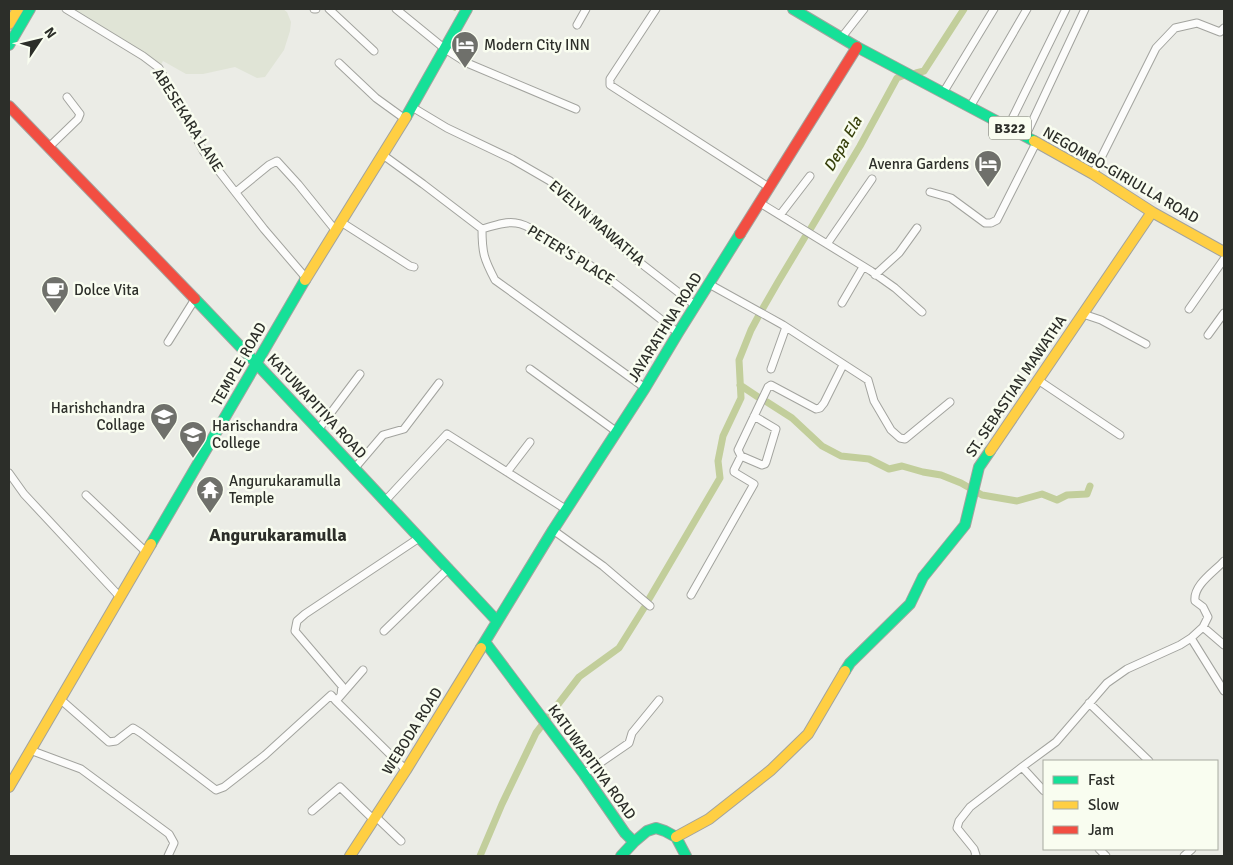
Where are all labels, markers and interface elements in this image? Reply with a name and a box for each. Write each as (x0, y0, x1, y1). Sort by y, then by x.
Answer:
north arrow (15, 15, 65, 65)
text: N (40, 24, 60, 42)
hotel icon: Modern City INN (450, 30, 480, 69)
place label: Modern City INN (484, 36, 590, 54)
street label: ABESEKARA LANE (149, 65, 227, 175)
water label: Depa Ela (819, 112, 867, 175)
road number: B322 (989, 116, 1031, 140)
street label: NEGOMBO-GIRIULLA ROAD (1040, 123, 1202, 227)
hotel icon: Avenra Gardens (973, 149, 1003, 188)
place label: Avenra Gardens (869, 155, 969, 173)
street label: EVELYN MAWATHA (545, 176, 649, 270)
street label: PETER'S PLACE (524, 221, 618, 289)
street label: JAYARATHNA ROAD (624, 269, 706, 385)
cafe icon: Dolce Vita (40, 275, 70, 314)
place label: Dolce Vita (74, 281, 139, 299)
street label: ST. SEBASTIAN MAWATHA (962, 312, 1070, 460)
street label: TEMPLE ROAD (208, 319, 270, 409)
street label: KATUWAPITIYA ROAD (264, 350, 370, 462)
place label: Harishchandra Collage (51, 399, 145, 434)
school or university icon: Harishchandra Collage (149, 402, 179, 441)
place label: Harischandra College (212, 417, 298, 452)
school or university icon: Harischandra College (178, 420, 208, 459)
place label: Angurukaramulla Temple (229, 472, 341, 507)
temple icon: Angurukaramulla Temple (195, 475, 225, 514)
district label: Angurukaramulla (209, 524, 347, 546)
street label: WEBODA ROAD (378, 684, 446, 778)
street label: KATUWAPITIYA ROAD (544, 701, 640, 823)
legend (1043, 760, 1218, 850)
text: Fast (1088, 771, 1115, 789)
text: Slow (1088, 796, 1119, 814)
text: Jam (1088, 821, 1114, 839)

